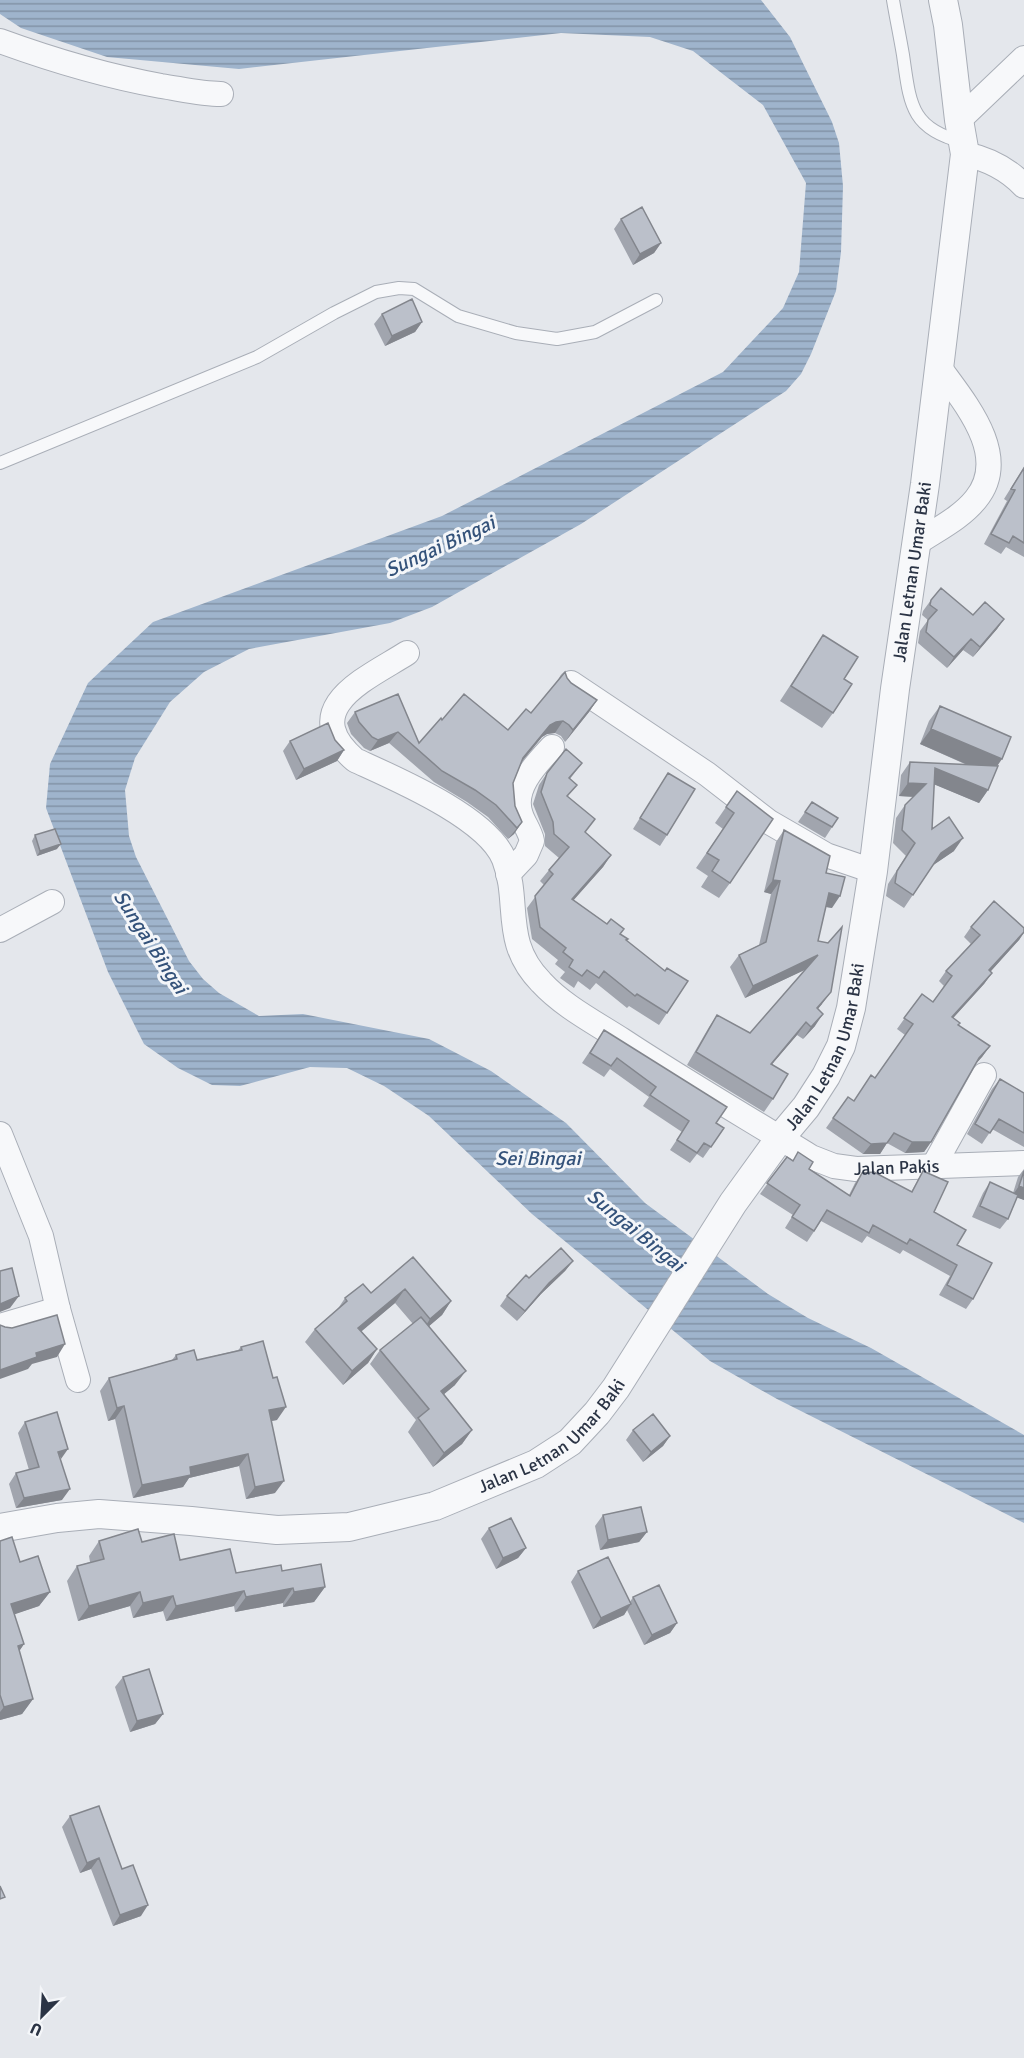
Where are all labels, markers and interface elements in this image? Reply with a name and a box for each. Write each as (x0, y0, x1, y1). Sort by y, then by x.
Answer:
street label: Jalan Letnan Umar Baki (888, 480, 936, 664)
water label: Sungai Bingai (381, 510, 500, 583)
water label: Sungai Bingai (108, 886, 194, 1000)
street label: Jalan Letnan Umar Baki (780, 961, 869, 1135)
water label: Sei Bingai (495, 1146, 582, 1171)
street label: Jalan Pakis (853, 1155, 940, 1180)
water label: Sungai Bingai (582, 1184, 691, 1278)
street label: Jalan Letnan Umar Baki (475, 1375, 630, 1498)
north arrow (12, 1986, 72, 2046)
text: U (27, 2017, 45, 2040)

